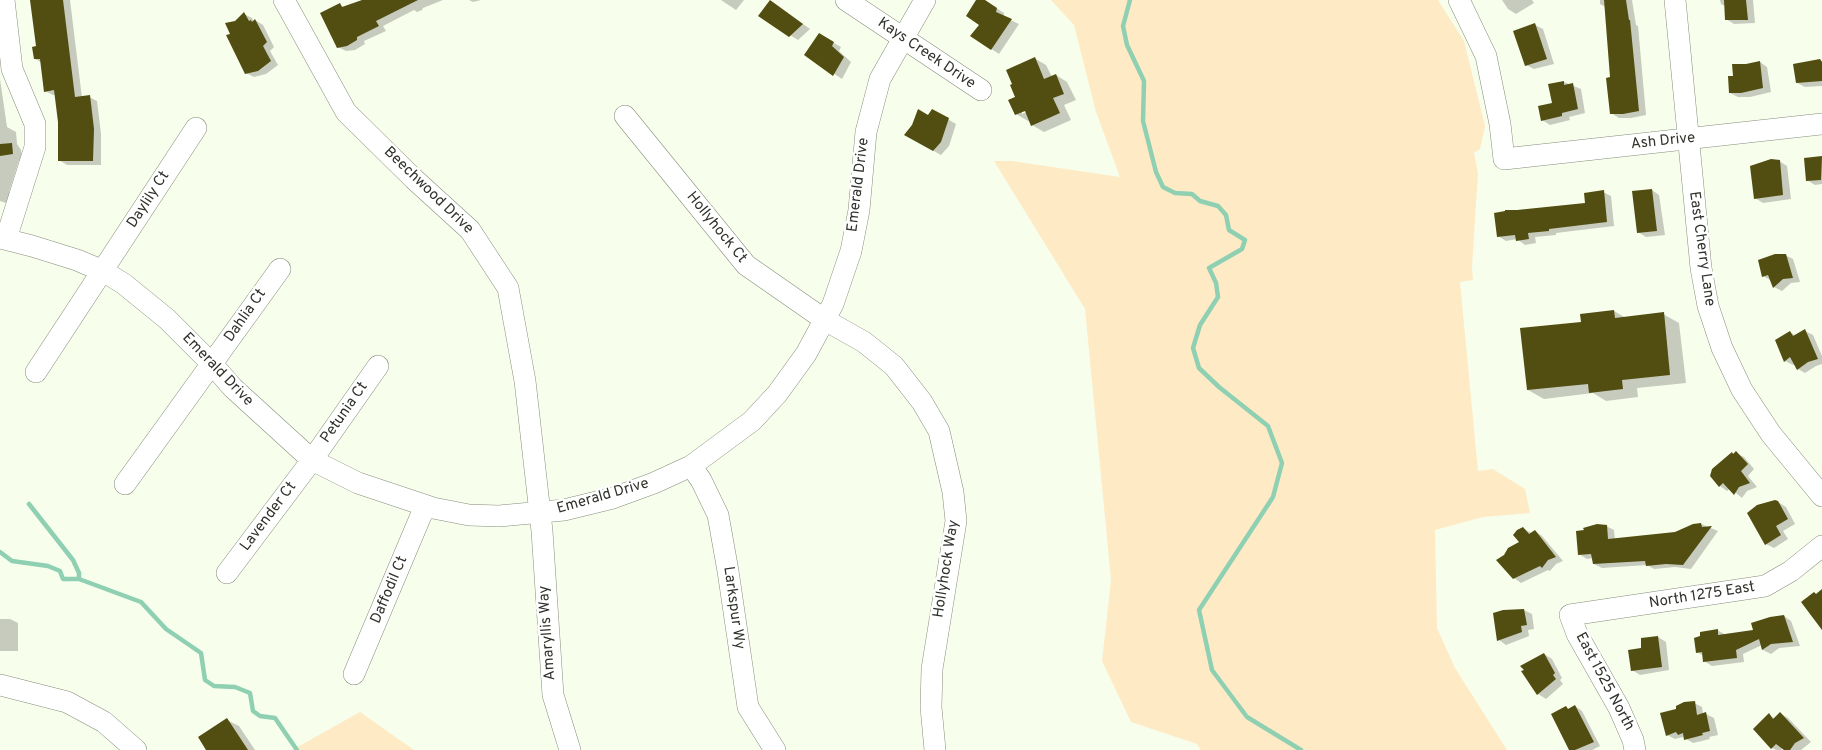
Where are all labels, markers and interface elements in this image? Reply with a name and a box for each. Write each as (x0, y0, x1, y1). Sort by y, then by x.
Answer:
street label: Kays Creek Drive (874, 15, 978, 93)
street label: Ash Drive (1630, 130, 1696, 154)
street label: Emerald Drive (844, 137, 874, 233)
street label: Beechwood Drive (379, 144, 477, 238)
street label: Daylily Ct (124, 168, 174, 232)
street label: Hollyhock Ct (682, 189, 750, 267)
street label: East Cherry Lane (1684, 190, 1718, 308)
street label: Dahlia Ct (221, 286, 271, 346)
street label: Emerald Drive (178, 330, 256, 410)
street label: Petunia Ct (317, 379, 373, 447)
street label: Emerald Drive (555, 475, 651, 519)
street label: Lavender Ct (237, 479, 301, 555)
street label: Hollyhock Way (930, 519, 964, 619)
street label: Daffodil Ct (368, 554, 412, 626)
street label: Larkspur Wy (718, 565, 748, 651)
street label: North 1275 East (1648, 579, 1756, 613)
street label: Amaryllis Way (536, 585, 560, 681)
street label: East 1525 North (1571, 630, 1637, 734)

